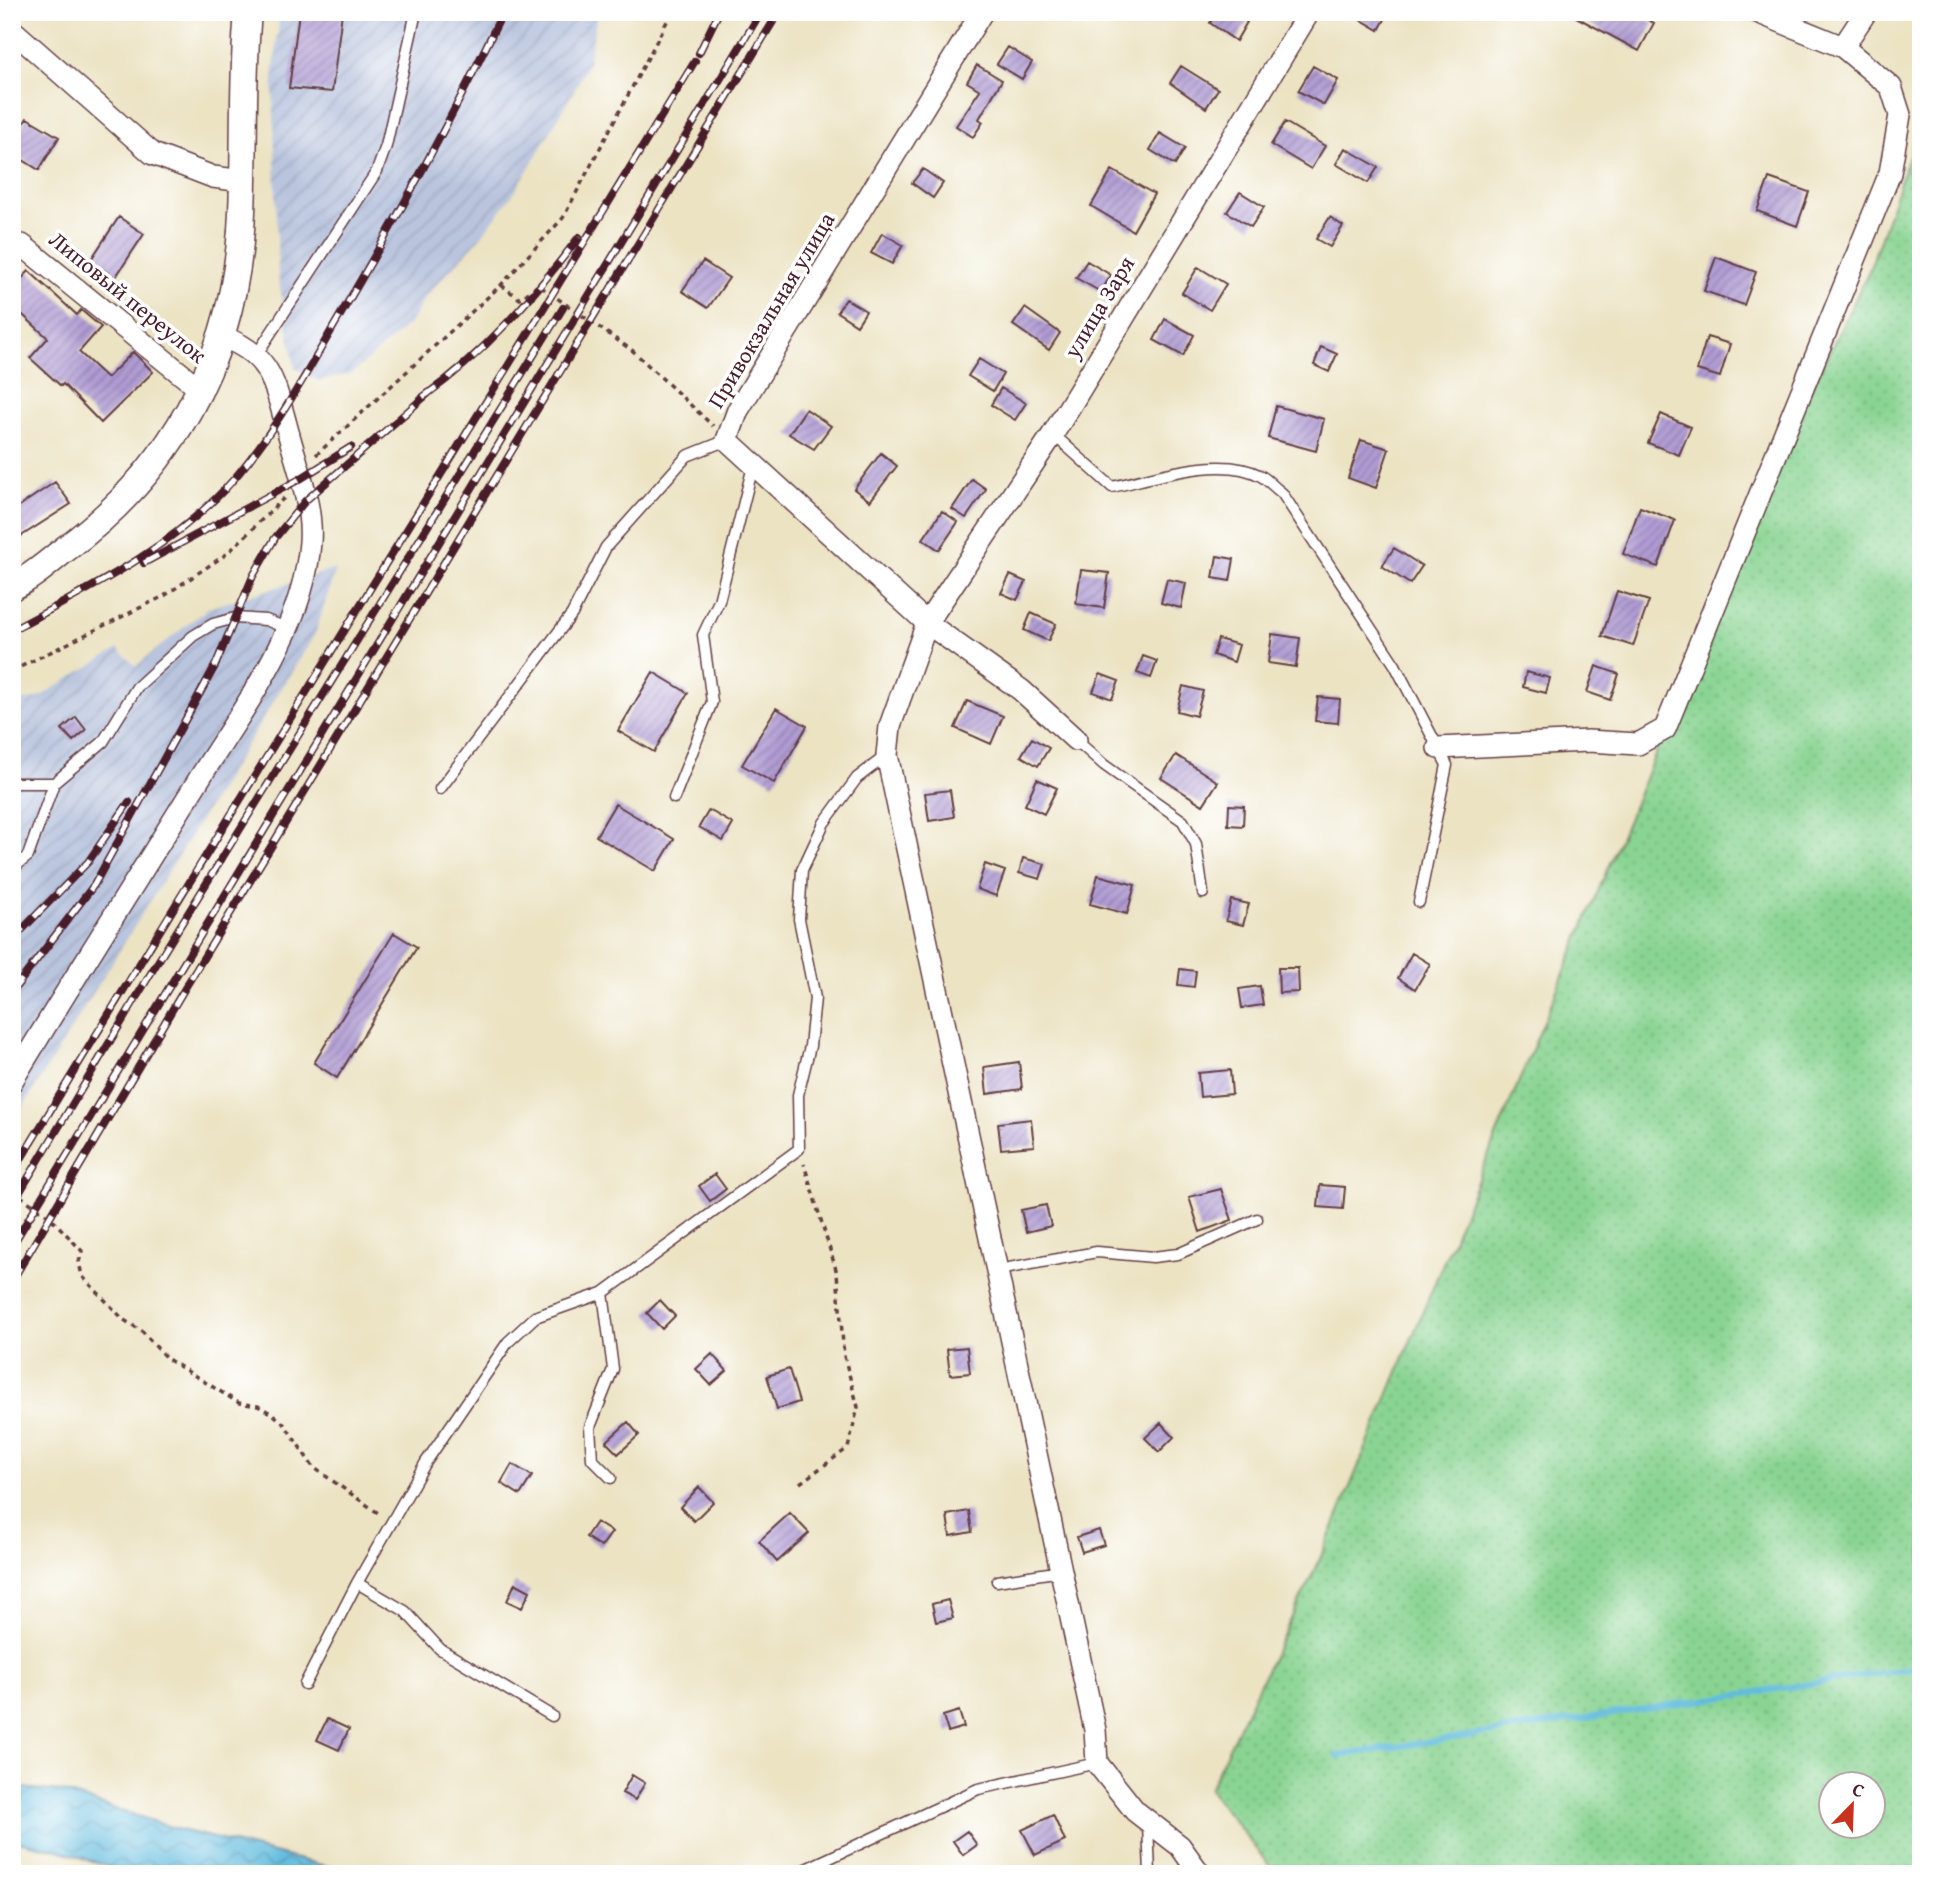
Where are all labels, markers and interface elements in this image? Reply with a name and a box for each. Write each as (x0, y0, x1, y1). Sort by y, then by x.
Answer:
street label: Привокзальная улица (699, 205, 842, 414)
street label: Липовый переулок (42, 223, 214, 371)
street label: улица Заря (1055, 249, 1142, 365)
north arrow (1818, 1770, 1888, 1840)
text: С (1848, 1774, 1869, 1804)

